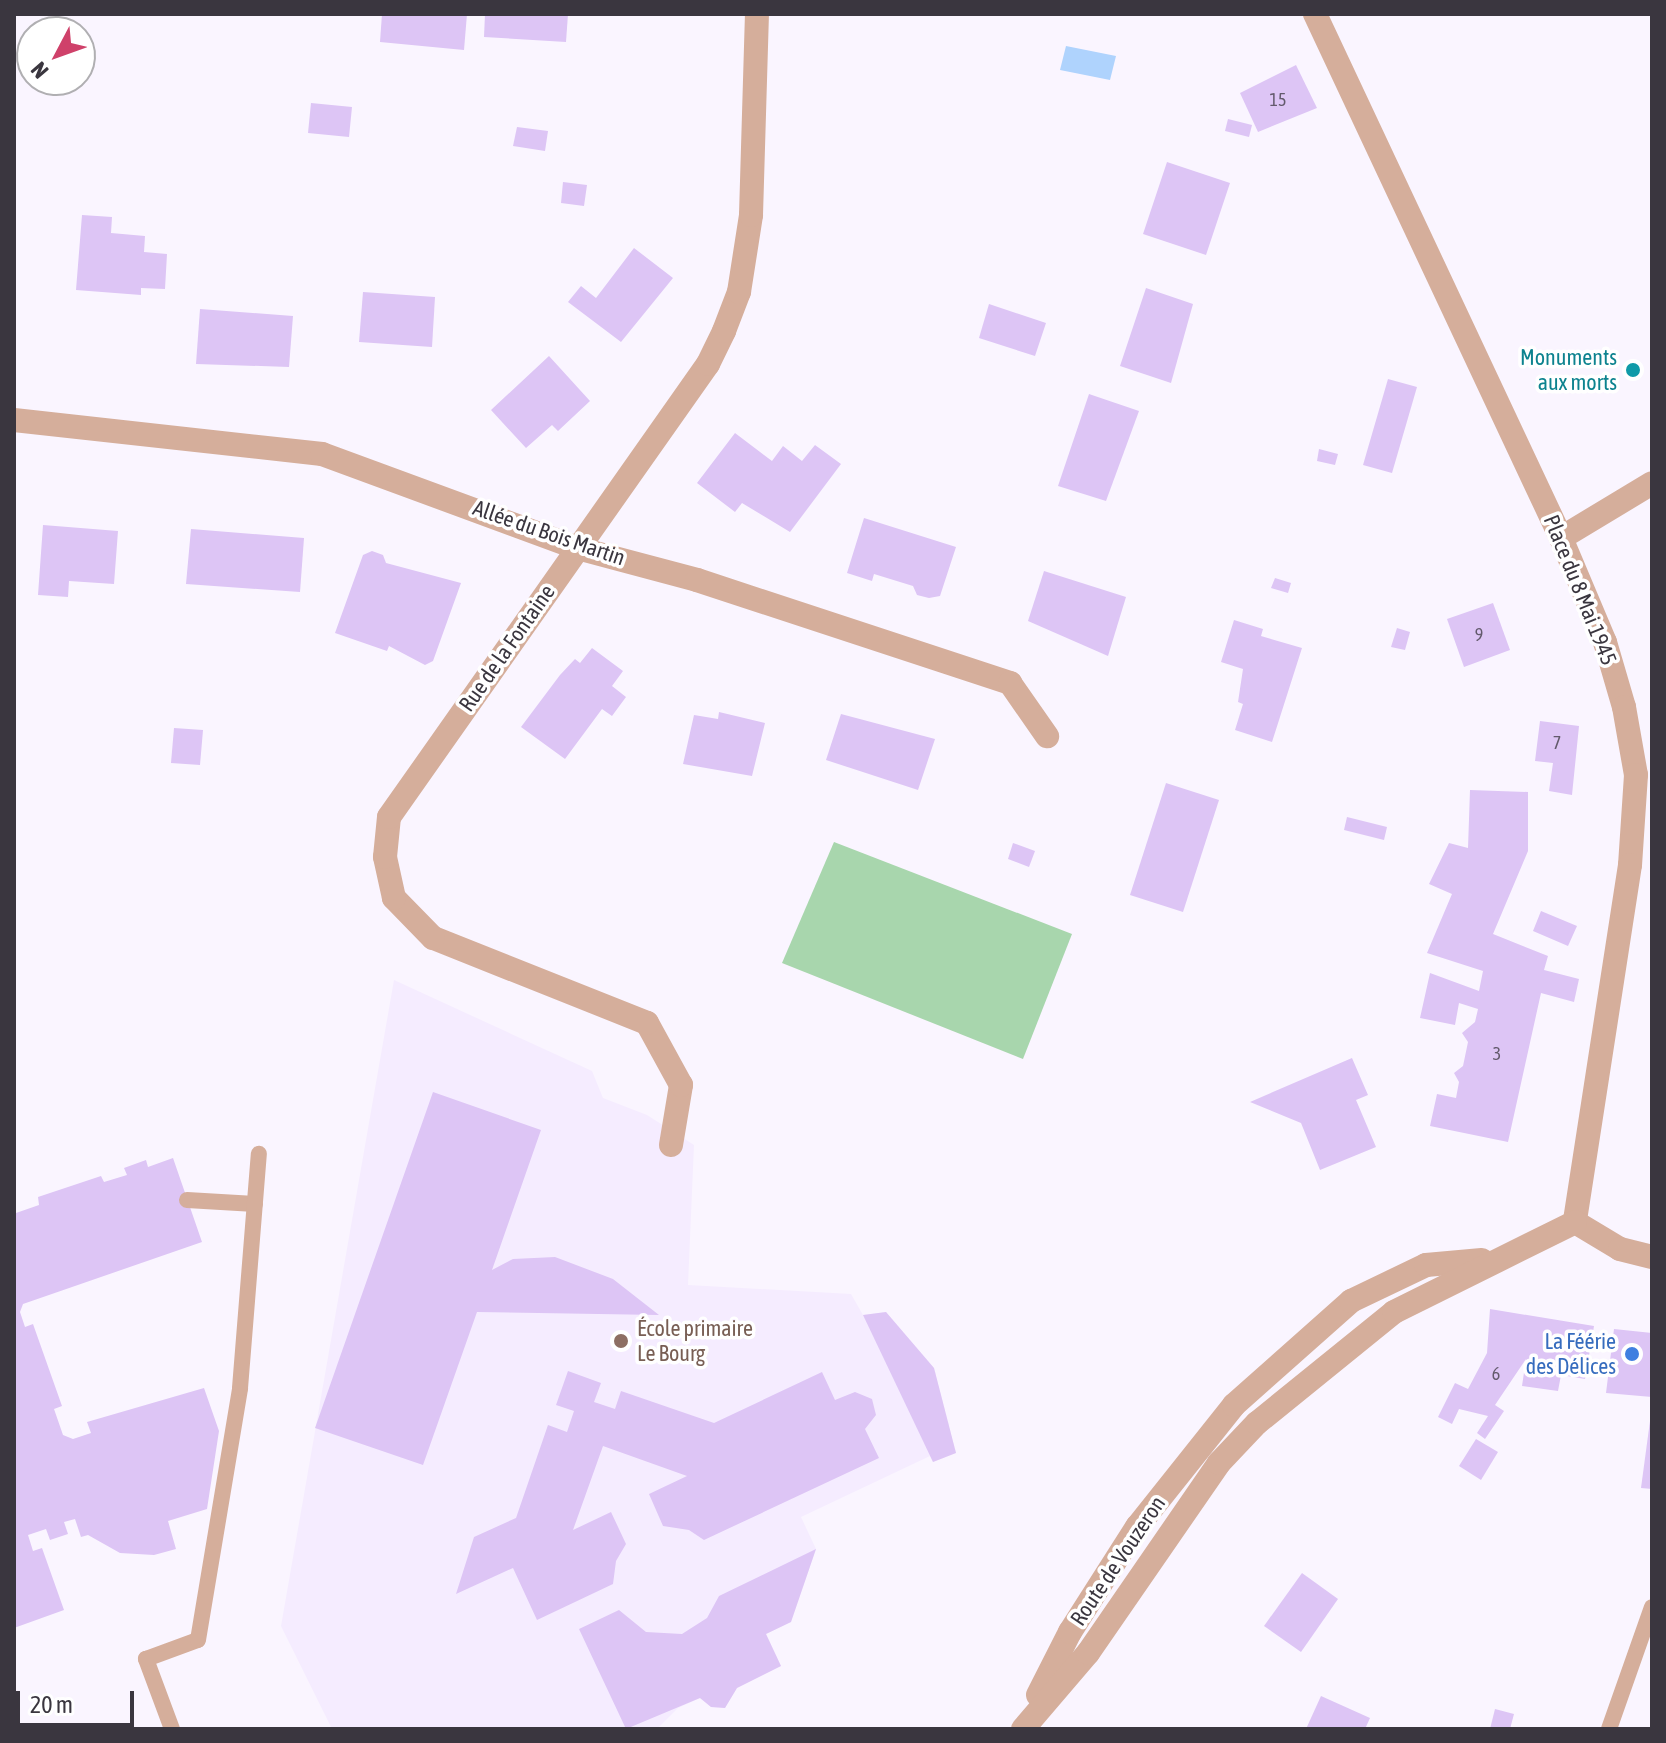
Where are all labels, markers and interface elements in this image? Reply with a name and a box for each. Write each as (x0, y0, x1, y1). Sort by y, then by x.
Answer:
north arrow (16, 16, 96, 96)
text: N (25, 57, 53, 84)
house number: 15 (1270, 89, 1286, 111)
place label: Monuments aux morts (1520, 344, 1617, 396)
marker: Monuments aux morts (1624, 361, 1642, 379)
street label: Allée du Bois Martin (469, 495, 629, 571)
street label: Place du 8 Mai 1945 (1538, 511, 1622, 669)
street label: Rue de la Fontaine (453, 579, 561, 717)
house number: 9 (1475, 624, 1483, 646)
house number: 7 (1553, 732, 1561, 754)
house number: 3 (1493, 1043, 1501, 1065)
place label: École primaire Le Bourg (637, 1315, 753, 1366)
place label: La Féérie des Délices (1526, 1328, 1616, 1380)
marker: École primaire Le Bourg (612, 1332, 630, 1350)
marker: La Féérie des Délices (1623, 1345, 1641, 1363)
house number: 6 (1492, 1363, 1500, 1385)
street label: Route de Vouzeron (1065, 1491, 1171, 1631)
scale bar (20, 1675, 138, 1725)
text: 20 m (30, 1691, 73, 1718)

